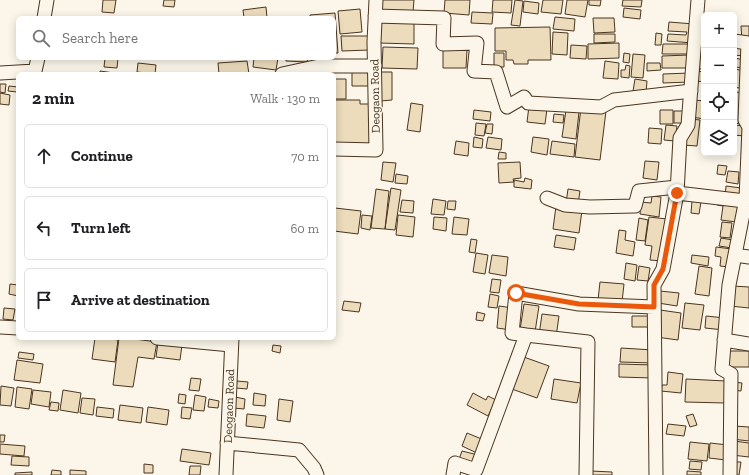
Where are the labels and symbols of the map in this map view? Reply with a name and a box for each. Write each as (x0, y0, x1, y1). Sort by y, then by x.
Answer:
street label: Deogaon Road (367, 58, 383, 133)
route end (668, 184, 686, 202)
route start (507, 284, 525, 302)
street label: Deogaon Road (221, 368, 237, 443)

